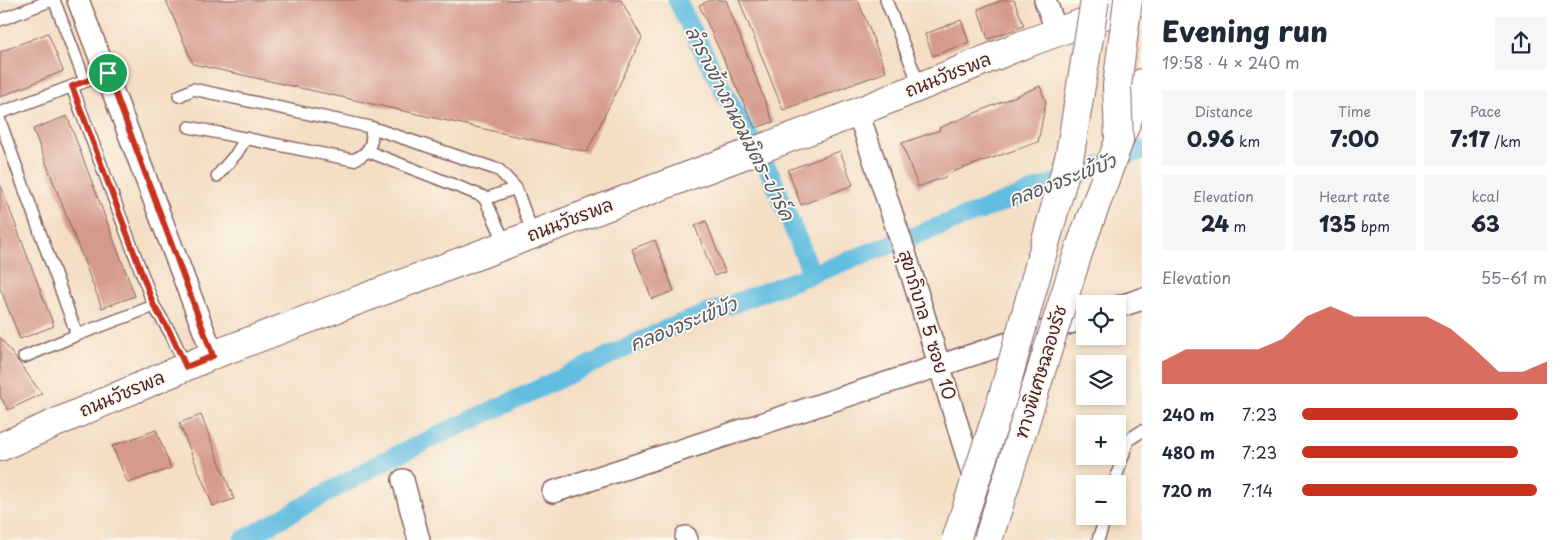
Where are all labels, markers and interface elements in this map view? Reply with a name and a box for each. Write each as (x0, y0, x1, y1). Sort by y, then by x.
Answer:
text: Evening run (1162, 9, 1328, 52)
button: share (1495, 17, 1547, 69)
water label: ลำรางข้างถนอมมิตร-ปาร์ค (680, 20, 803, 226)
street label: ถนนวัชรพล (900, 44, 994, 103)
text: 19:58 · 4 × 240 m (1162, 50, 1300, 74)
pin (87, 52, 129, 94)
icon: arrive (94, 59, 122, 87)
text: Distance (1194, 101, 1253, 122)
text: Time (1338, 101, 1371, 122)
text: Pace (1470, 101, 1501, 122)
text: 0.96 (1187, 122, 1235, 154)
text: 7:00 (1330, 122, 1379, 154)
text: 7:17 (1450, 122, 1490, 154)
text: km (1235, 131, 1260, 152)
text: /km (1490, 131, 1521, 152)
water label: คลองจระเข้บัว (1004, 145, 1121, 212)
text: Elevation (1193, 186, 1254, 207)
text: Heart rate (1319, 186, 1390, 207)
text: kcal (1472, 186, 1499, 207)
street label: ถนนวัชรพล (522, 190, 617, 247)
text: 24 (1201, 207, 1229, 239)
text: 135 (1319, 207, 1356, 239)
text: 63 (1471, 207, 1500, 239)
text: m (1229, 216, 1246, 237)
text: bpm (1356, 216, 1390, 237)
street label: สุขาภิบาล 5 ซอย 10 (891, 246, 964, 403)
text: Elevation (1162, 265, 1231, 289)
text: 55–61 m (1481, 265, 1547, 289)
water label: คลองจระเข้บัว (625, 288, 742, 357)
map controls (1076, 295, 1126, 525)
button: locate (1076, 295, 1126, 345)
street label: ทางพิเศษฉลองรัช (1006, 302, 1073, 442)
button: layers (1076, 355, 1126, 405)
street label: ถนนวัชรพล (75, 363, 168, 423)
text: 240 m (1162, 402, 1215, 426)
text: 7:23 (1242, 402, 1277, 426)
button: + (1076, 415, 1126, 465)
text: 480 m (1162, 440, 1215, 464)
text: 7:23 (1242, 440, 1277, 464)
button: − (1076, 475, 1126, 525)
text: 720 m (1162, 478, 1212, 502)
text: 7:14 (1242, 478, 1273, 502)

